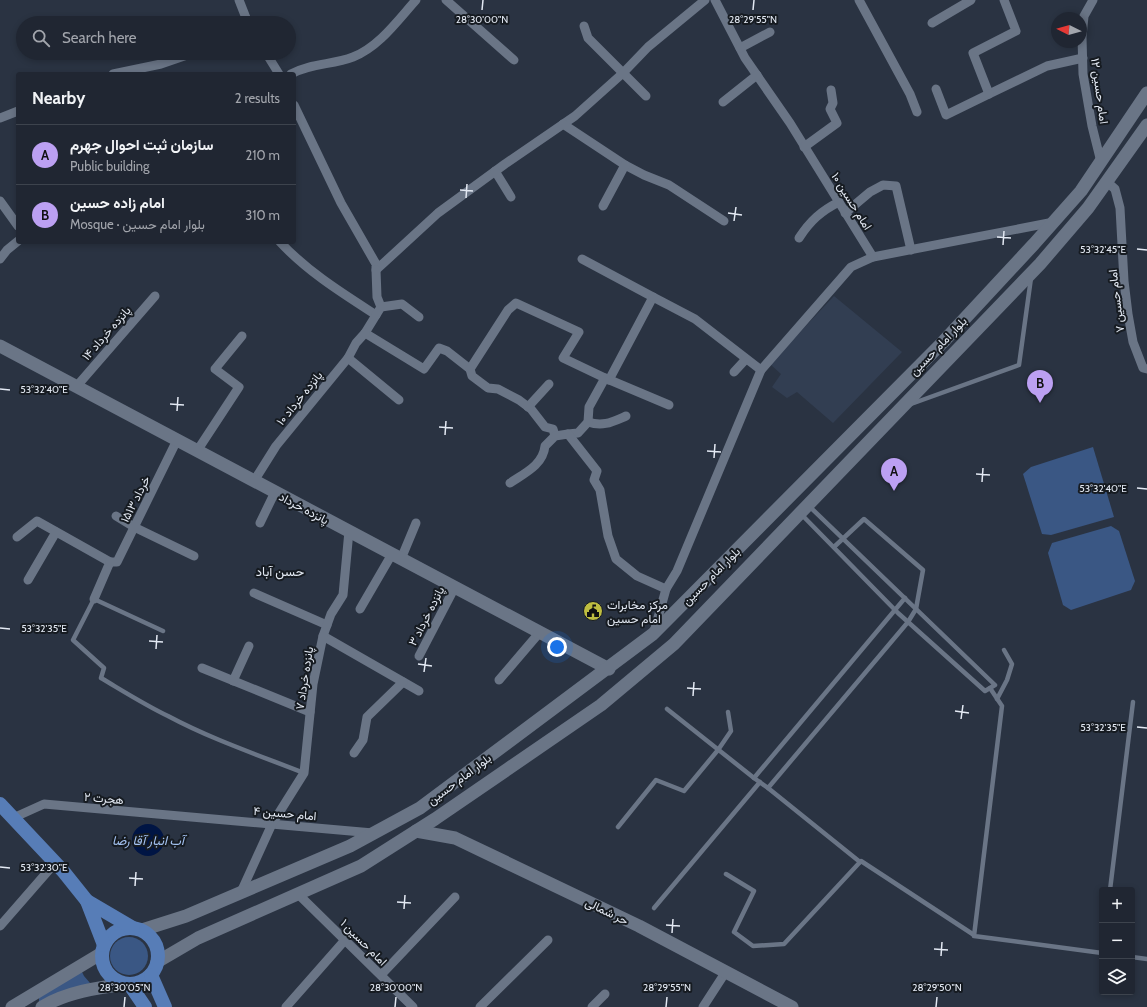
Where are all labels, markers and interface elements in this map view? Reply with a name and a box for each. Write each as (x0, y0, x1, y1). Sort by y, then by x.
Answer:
north arrow (1051, 12, 1087, 48)
text: 28°30'00"N (456, 13, 508, 26)
text: 28°29'55"N (729, 13, 777, 26)
search box (16, 16, 296, 60)
icon: search (30, 27, 52, 49)
text: Search here (62, 29, 137, 47)
street label: امام حسین ۱۲ (1087, 57, 1112, 125)
text: Nearby (32, 88, 85, 108)
text: 2 results (235, 90, 280, 106)
text: سازمان ثبت احوال جهرم (70, 136, 214, 154)
text: A (41, 147, 49, 163)
text: 210 m (246, 147, 280, 163)
text: Public building (70, 158, 150, 174)
street label: امام حسین ۱۰ (828, 169, 876, 233)
text: امام زاده حسین (70, 194, 165, 212)
text: B (41, 207, 49, 223)
text: 310 m (245, 207, 280, 223)
text: Mosque · بلوار امام حسین (70, 216, 205, 232)
text: 53°32'45"E (1080, 243, 1126, 256)
street label: امام حسین ۷ (1105, 268, 1128, 333)
street label: پانزده خرداد ۱۴ (78, 303, 135, 364)
street label: بلوار امام حسین (906, 313, 971, 379)
street label: پانزده خرداد ۱۰ (273, 368, 326, 429)
pin: B (1027, 370, 1053, 403)
text: 53°32'40"E (20, 383, 68, 396)
pin: A (881, 458, 907, 491)
street label: ۱۵خرداد ۱۳ (117, 473, 154, 525)
text: 53°32'40"E (1079, 482, 1127, 495)
street label: پانزده خرداد (276, 489, 332, 528)
street label: بلوار امام حسین (679, 544, 744, 609)
district label: حسن آباد (256, 563, 305, 580)
street label: پانزده خرداد ۳ (405, 584, 448, 649)
place label: مرکز مخابرات امام حسین (607, 597, 668, 627)
public building icon: مرکز مخابرات امام حسین (582, 600, 604, 622)
text: 53°32'35"E (21, 622, 67, 635)
your location (547, 637, 567, 657)
street label: پانزده خرداد ۷ (292, 645, 317, 711)
text: 53°32'35"E (1080, 721, 1126, 734)
street label: بلوار امام حسین (424, 750, 494, 809)
street label: هجرت ۲ (83, 789, 124, 808)
street label: امام حسین ۴ (253, 803, 317, 824)
water label: آب انبار آقا رضا (112, 832, 188, 849)
text: 53°32'30"E (20, 861, 68, 874)
map controls (1099, 887, 1135, 995)
button: + (1099, 887, 1135, 923)
street label: حر شمالی (583, 894, 631, 929)
street label: امام حسین ۱ (337, 916, 390, 969)
button: − (1099, 923, 1135, 959)
button: layers (1099, 959, 1135, 995)
text: 28°30'05"N (100, 981, 150, 994)
text: 28°30'00"N (370, 981, 422, 994)
text: 28°29'55"N (643, 981, 691, 994)
text: 28°29'50"N (912, 981, 962, 994)

